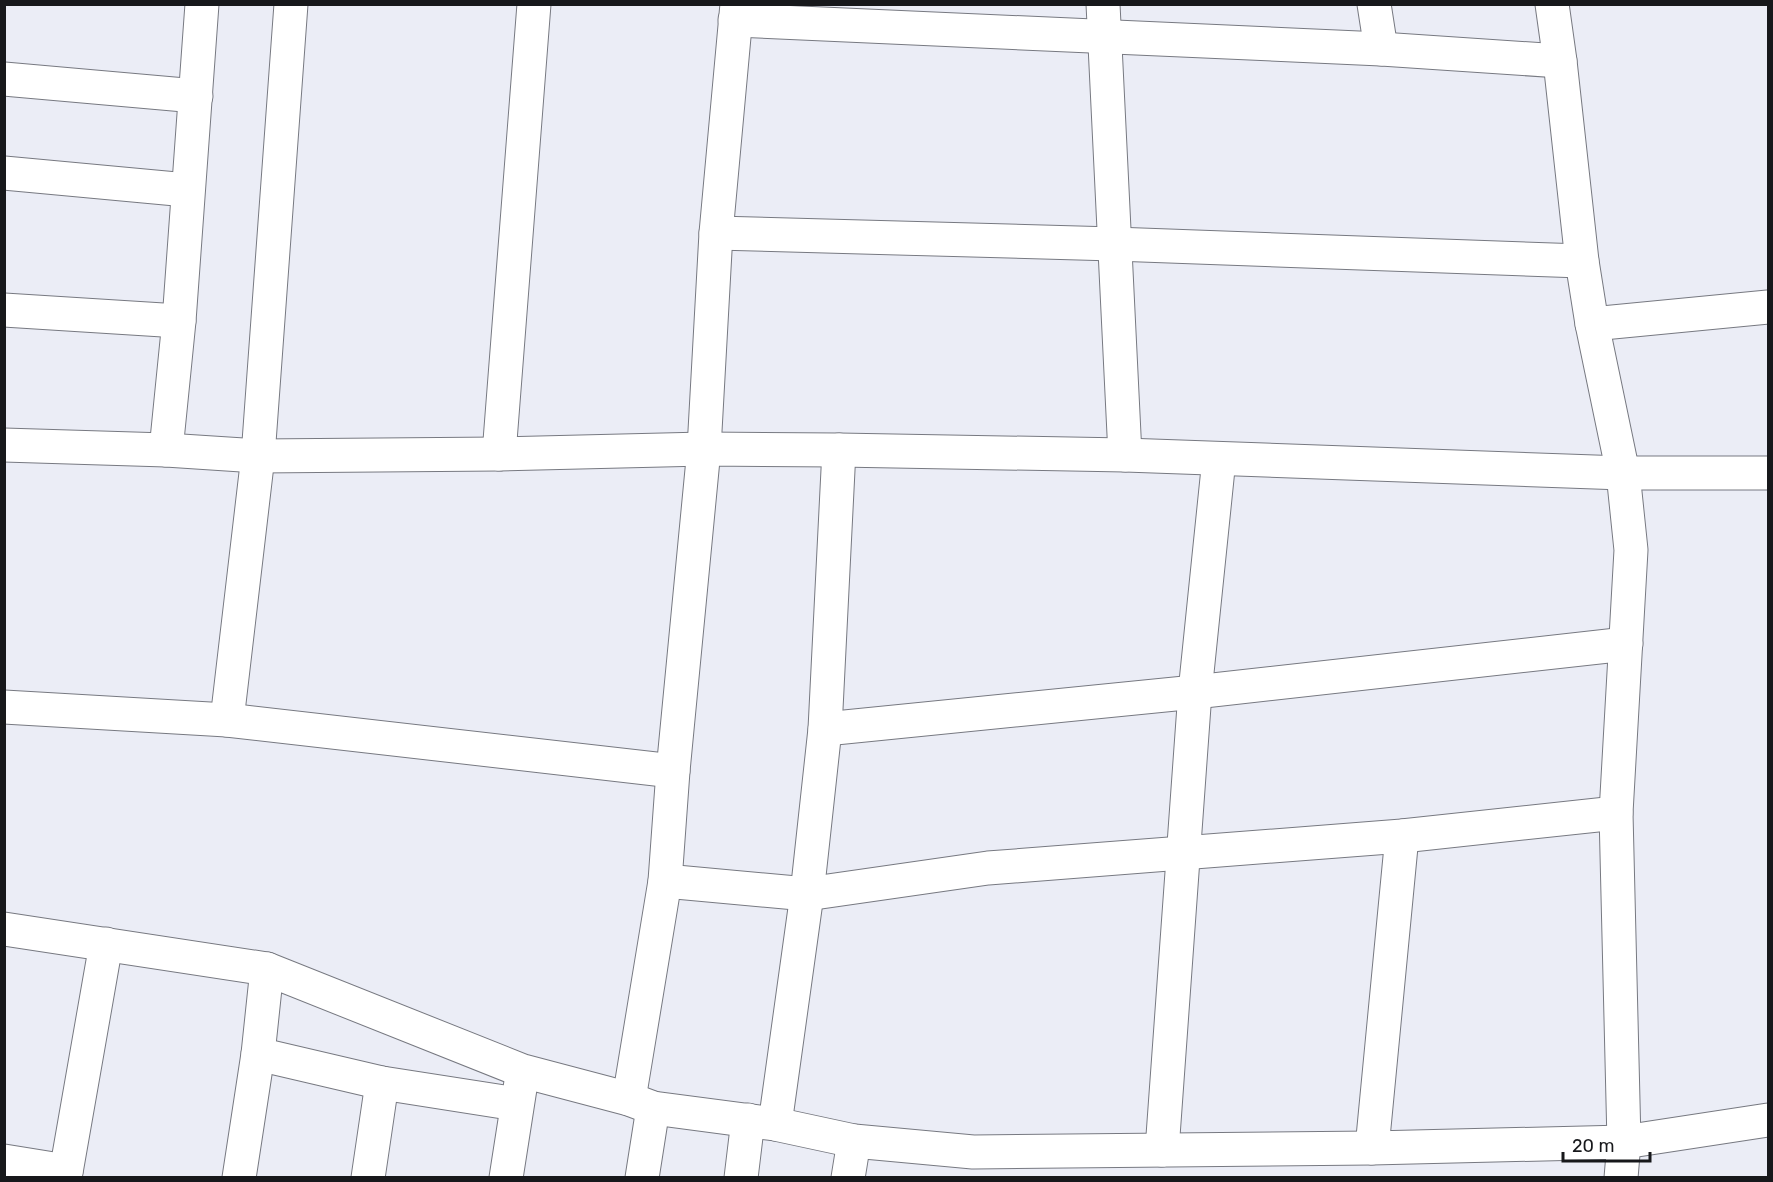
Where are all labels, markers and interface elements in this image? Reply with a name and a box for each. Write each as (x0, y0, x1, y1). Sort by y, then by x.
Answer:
scale bar (1563, 1125, 1650, 1163)
text: 20 m (1572, 1135, 1614, 1157)

